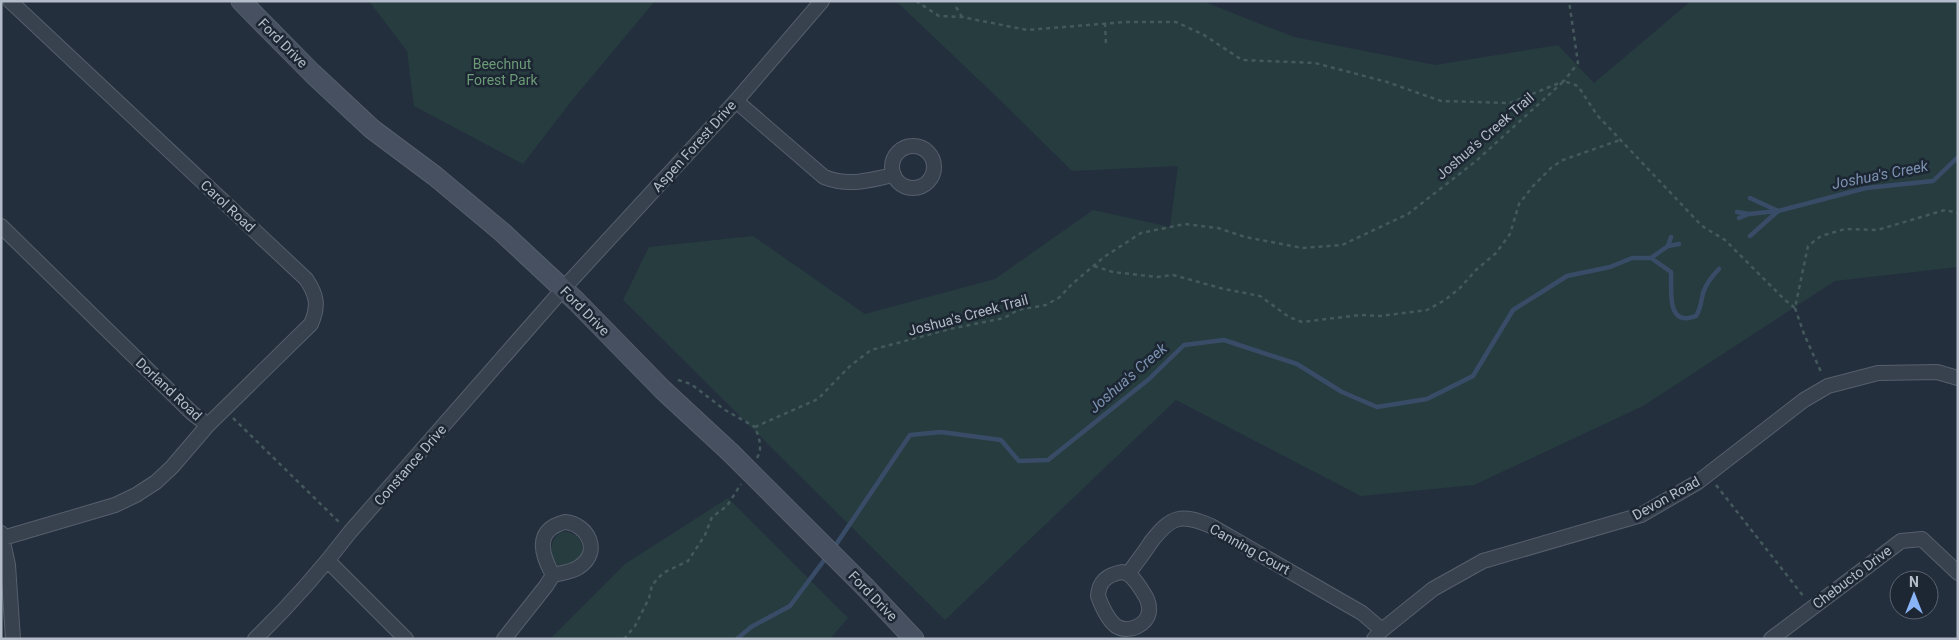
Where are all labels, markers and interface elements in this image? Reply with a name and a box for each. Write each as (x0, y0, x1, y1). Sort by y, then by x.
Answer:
street label: Ford Drive (255, 15, 311, 71)
park label: Beechnut Forest Park (466, 56, 538, 88)
street label: Joshua's Creek Trail (1433, 89, 1537, 183)
street label: Aspen Forest Drive (649, 97, 739, 195)
water label: Joshua's Creek (1830, 157, 1930, 193)
street label: Carol Road (198, 177, 258, 235)
street label: Ford Drive (557, 283, 613, 339)
street label: Joshua's Creek Trail (906, 291, 1030, 339)
water label: Joshua's Creek (1085, 339, 1171, 417)
street label: Dorland Road (133, 354, 205, 424)
street label: Constance Drive (371, 421, 449, 509)
street label: Devon Road (1630, 473, 1702, 523)
street label: Canning Court (1207, 520, 1293, 578)
street label: Chebucto Drive (1809, 542, 1895, 612)
street label: Ford Drive (845, 568, 901, 624)
north arrow (1889, 570, 1939, 620)
text: N (1909, 574, 1919, 590)

